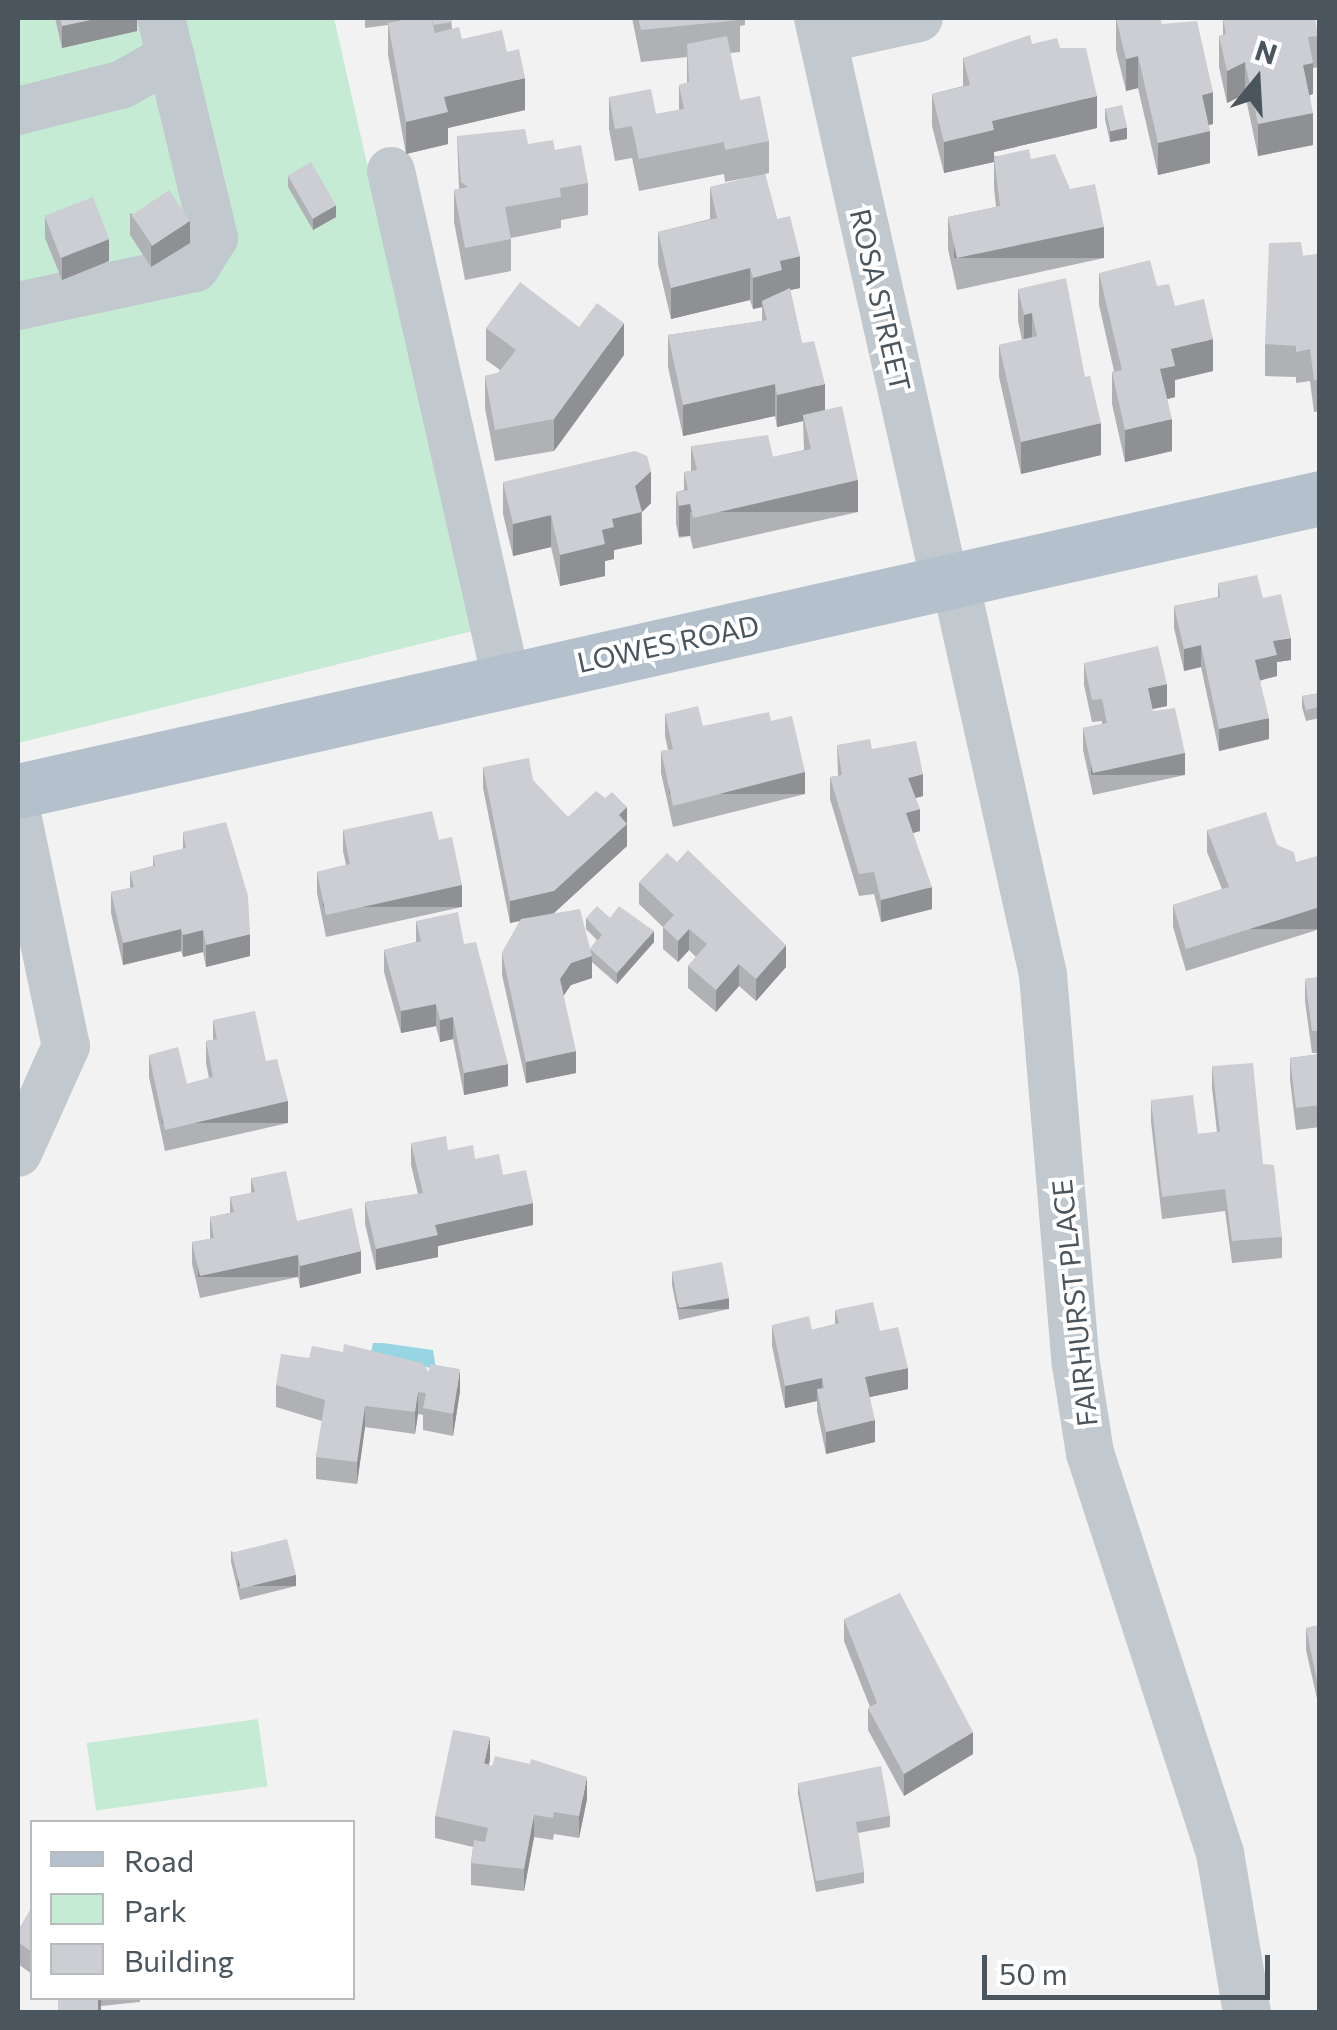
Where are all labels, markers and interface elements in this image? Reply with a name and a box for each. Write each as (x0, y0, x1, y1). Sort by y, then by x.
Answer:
north arrow (1207, 30, 1307, 130)
text: N (1251, 32, 1282, 71)
street label: ROSA STREET (844, 205, 918, 395)
street label: LOWES ROAD (574, 607, 762, 679)
street label: FAIRHURST PLACE (1044, 1178, 1104, 1428)
legend (30, 1820, 355, 2000)
text: Road (124, 1841, 194, 1878)
text: Park (124, 1891, 187, 1928)
scale bar (987, 1935, 1274, 1997)
text: Building (124, 1941, 234, 1978)
text: 50 m (999, 1954, 1068, 1991)

